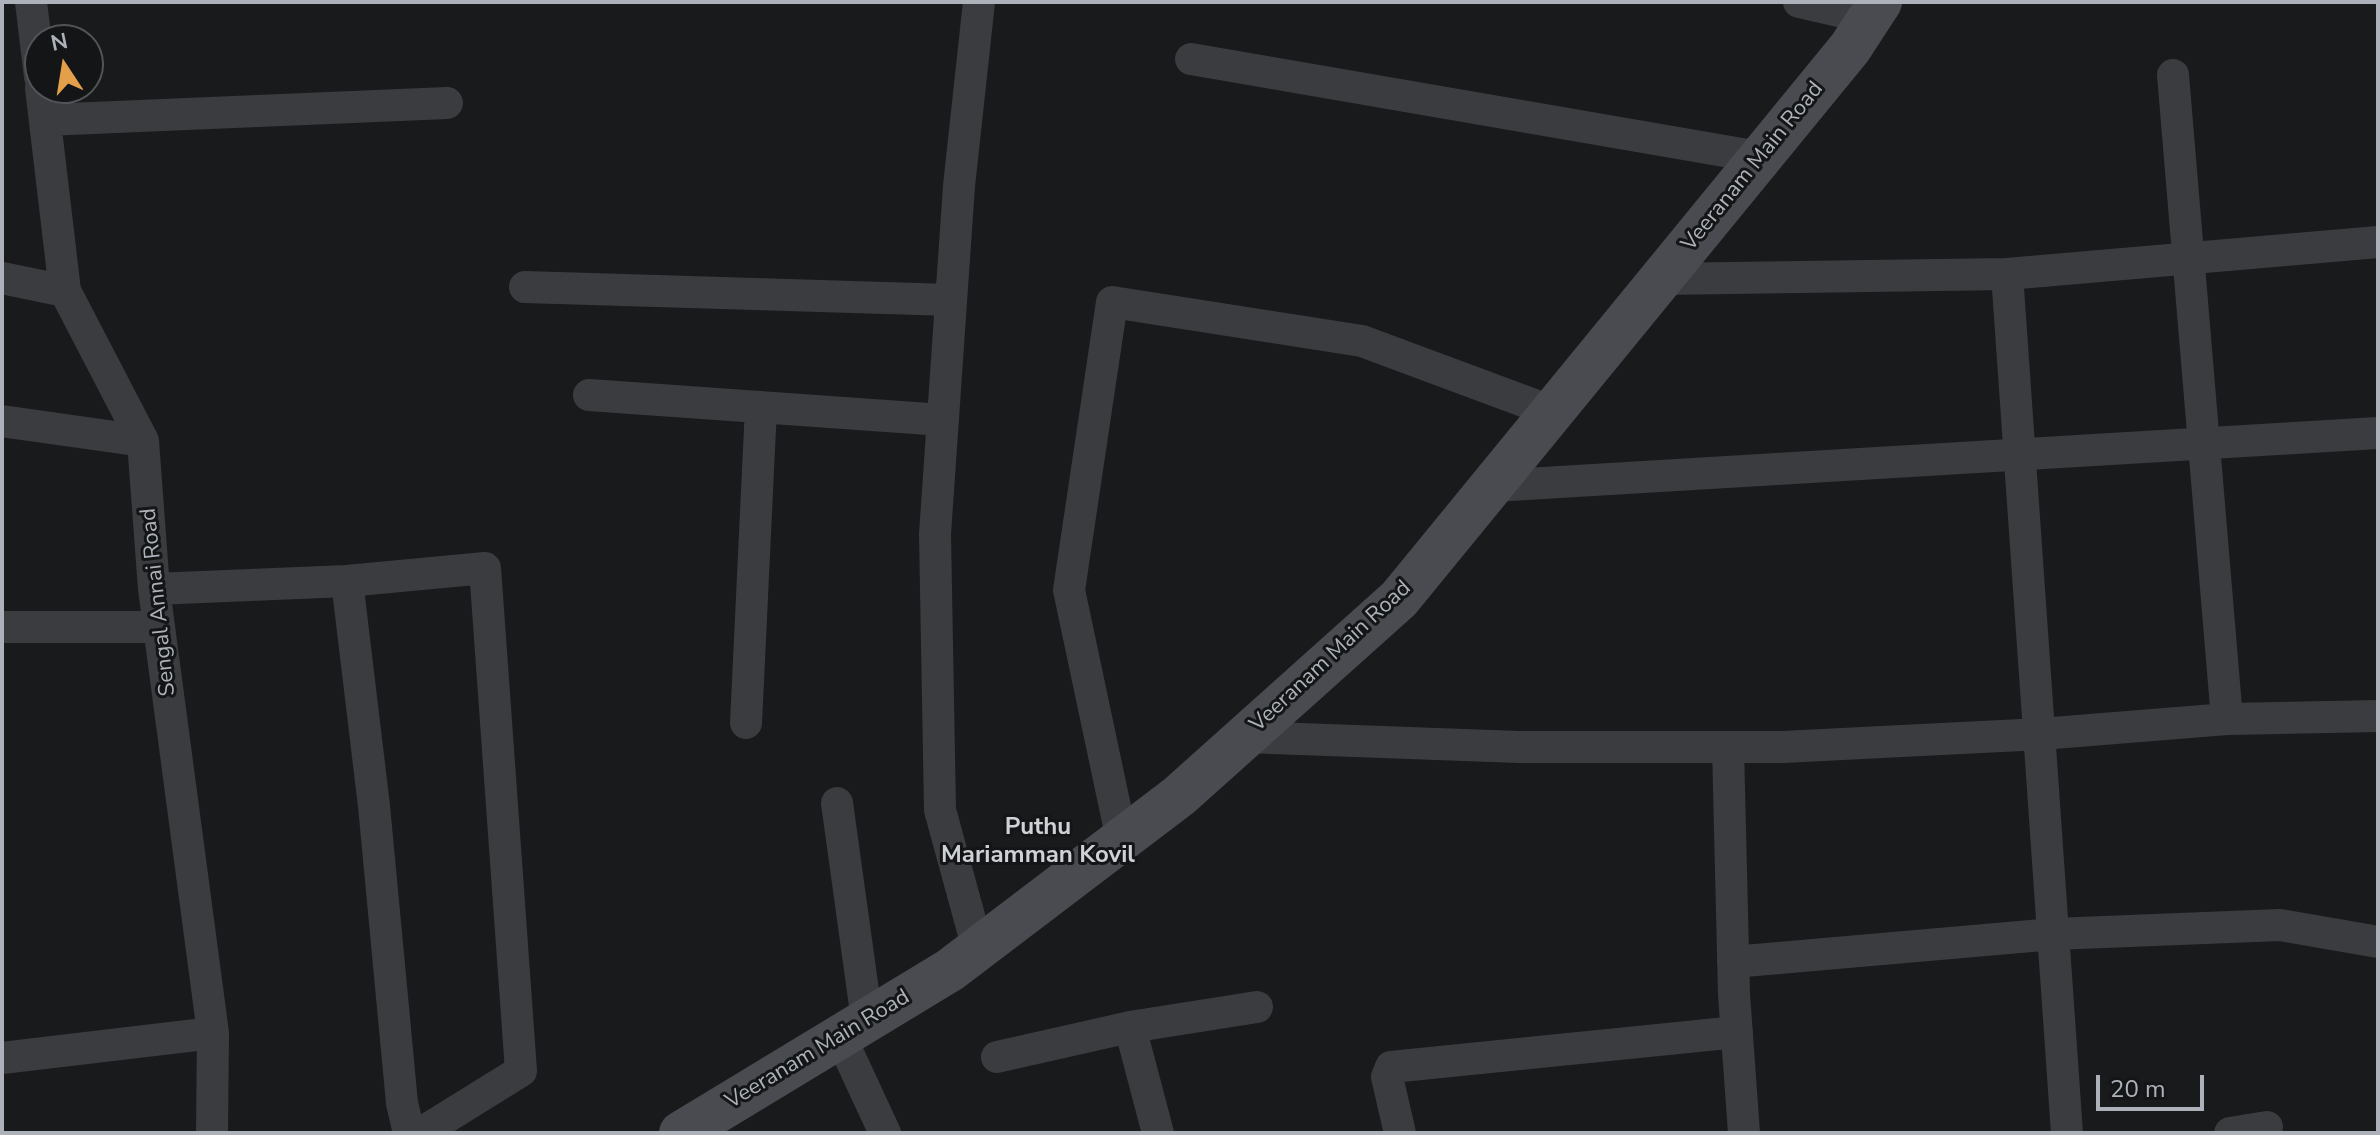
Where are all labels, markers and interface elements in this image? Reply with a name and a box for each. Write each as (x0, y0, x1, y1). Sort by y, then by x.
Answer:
north arrow (24, 24, 104, 104)
text: N (48, 26, 71, 59)
street label: Veeranam Main Road (1677, 77, 1829, 257)
street label: Sengal Annai Road (136, 507, 182, 697)
street label: Veeranam Main Road (1245, 576, 1417, 738)
district label: Puthu Mariamman Kovil (941, 814, 1135, 870)
street label: Veeranam Main Road (721, 985, 915, 1115)
scale bar (2100, 1059, 2208, 1109)
text: 20 m (2110, 1073, 2166, 1105)

